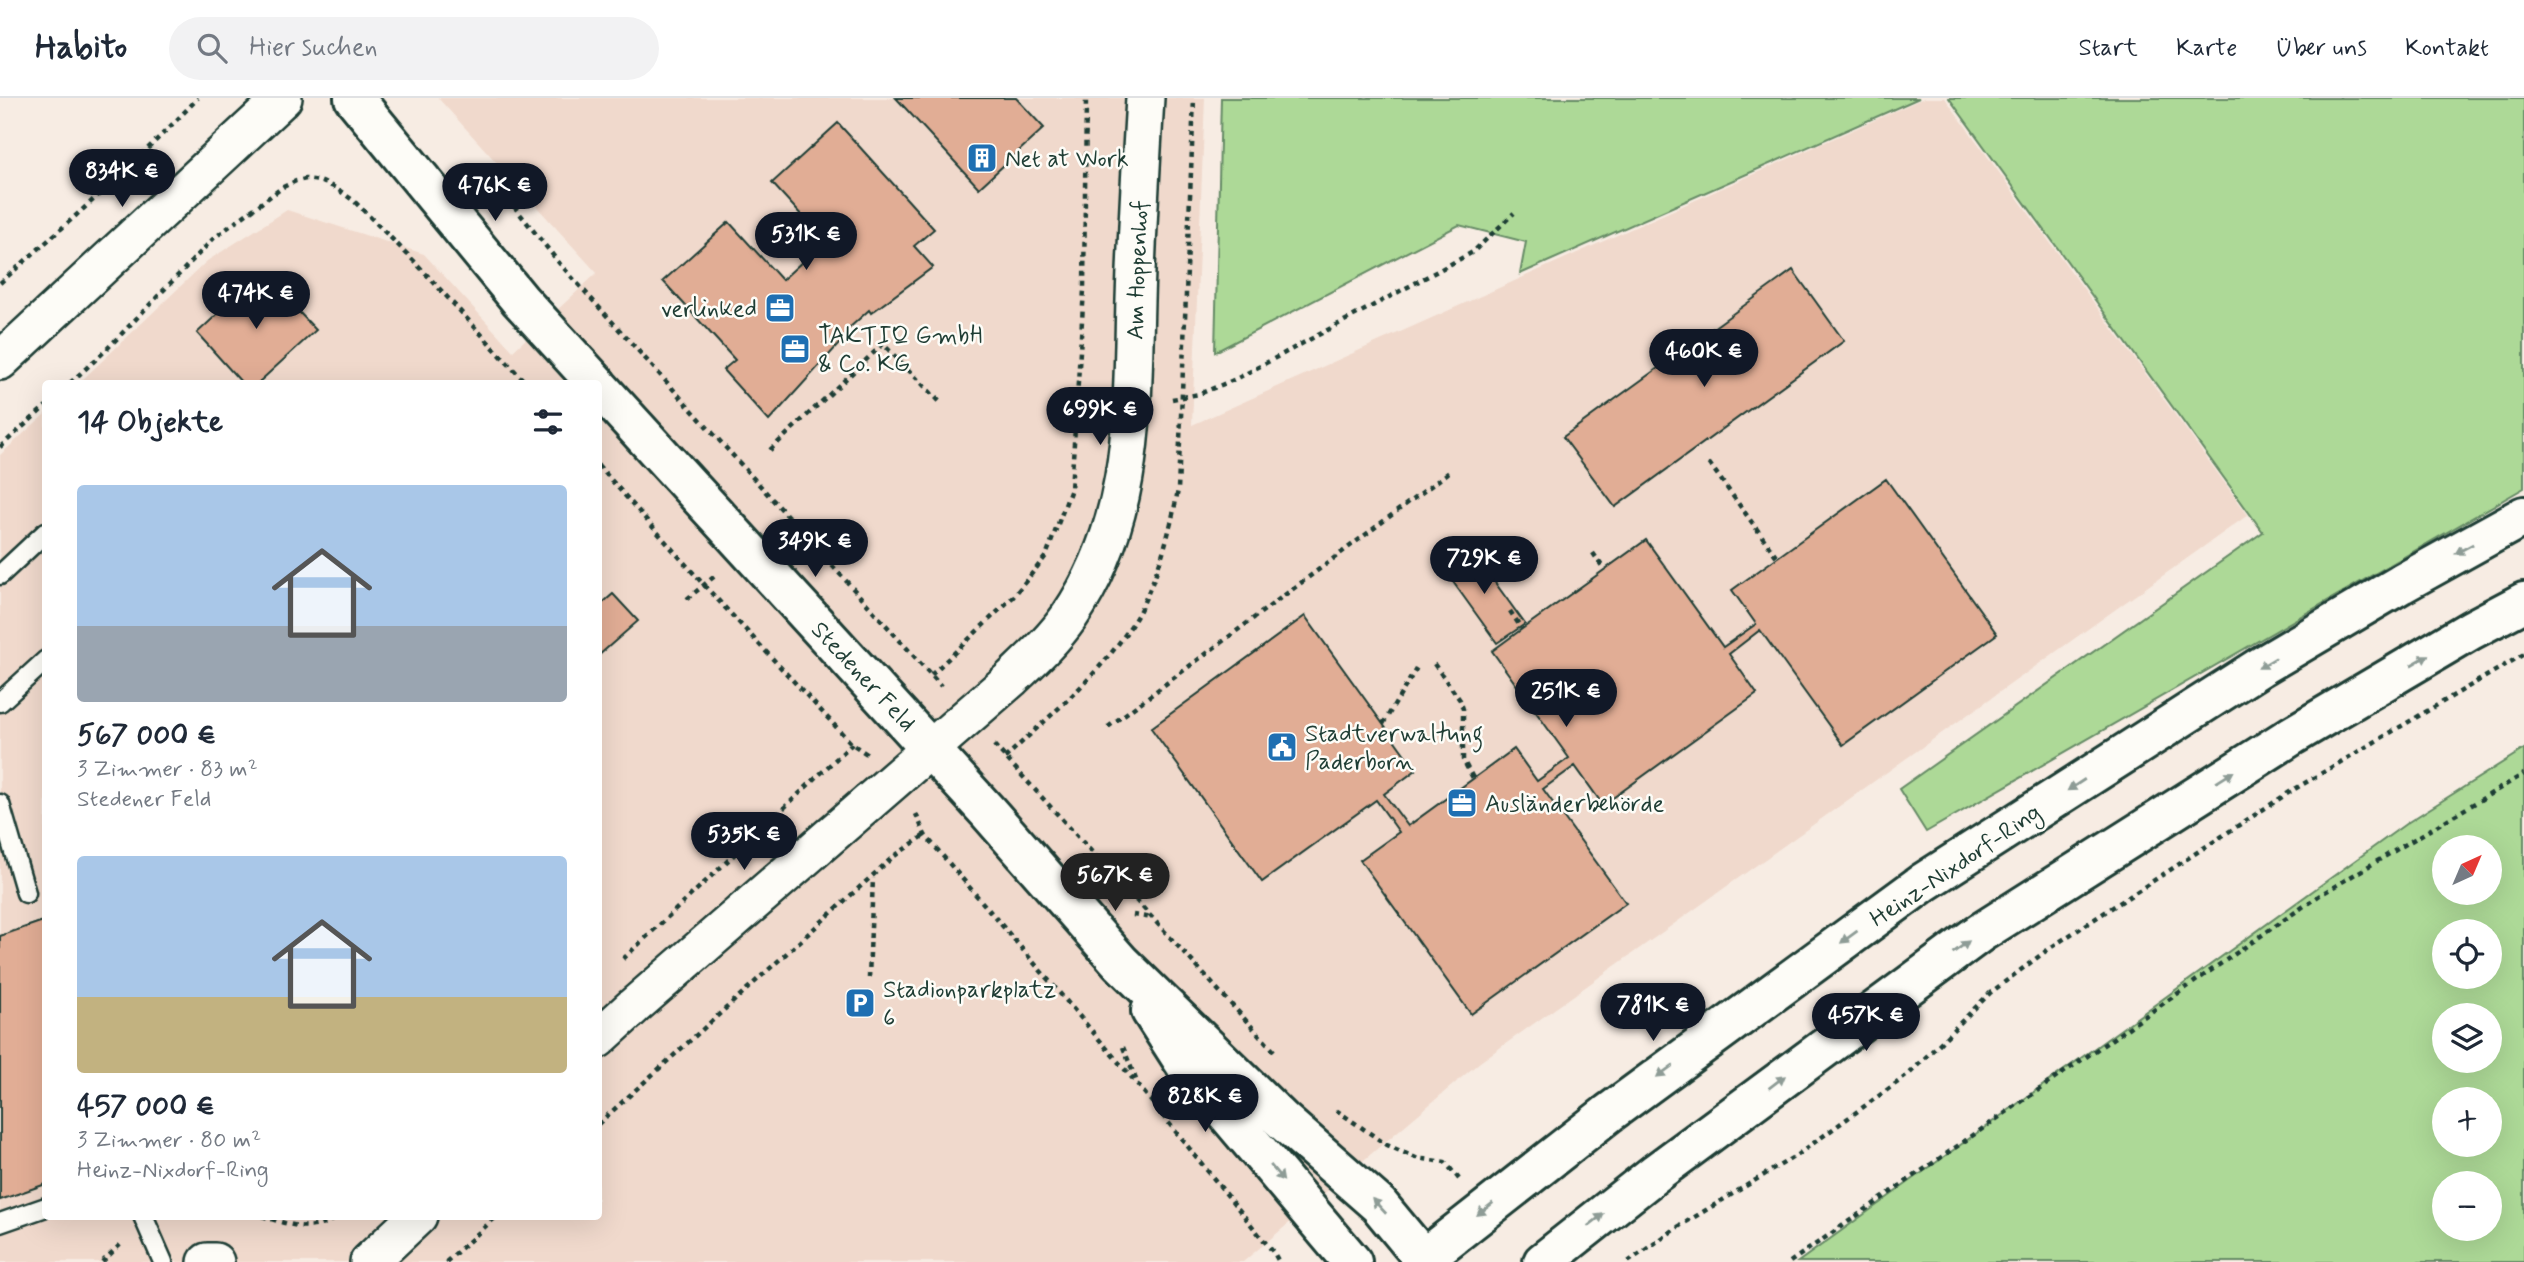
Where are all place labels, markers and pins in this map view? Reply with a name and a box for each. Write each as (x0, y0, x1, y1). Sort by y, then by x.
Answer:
building icon: Net at Work (965, 141, 999, 175)
place label: Net at Work (1005, 144, 1129, 175)
pin: 834K € (65, 150, 179, 209)
pin: 476K € (438, 164, 552, 223)
pin: 531K € (749, 212, 863, 272)
pin: 474K € (199, 272, 313, 331)
office icon: verlinked (763, 291, 797, 325)
place label: verlinked (661, 294, 757, 325)
place label: TAKTIQ GmbH & Co. KG (818, 321, 983, 380)
pin: 460K € (1647, 330, 1761, 389)
office icon: TAKTIQ GmbH & Co. KG (778, 332, 812, 366)
pin: 699K € (1043, 388, 1157, 447)
pin: 349K € (758, 519, 872, 579)
pin: 729K € (1427, 536, 1541, 596)
pin: 251K € (1509, 670, 1623, 729)
place label: Stadtverwaltung Paderborn (1305, 719, 1483, 778)
public building icon: Stadtverwaltung Paderborn (1265, 730, 1299, 764)
office icon: Ausländerbehörde (1445, 786, 1479, 820)
place label: Ausländerbehörde (1485, 789, 1664, 820)
pin: 535K € (687, 812, 801, 872)
pin: 567K € (1058, 854, 1172, 913)
place label: Stadionparkplatz 6 (883, 975, 1056, 1034)
pin: 781K € (1596, 984, 1710, 1043)
parking icon: Stadionparkplatz 6 (843, 986, 877, 1020)
pin: 457K € (1809, 993, 1923, 1053)
pin: 828K € (1148, 1074, 1262, 1134)

